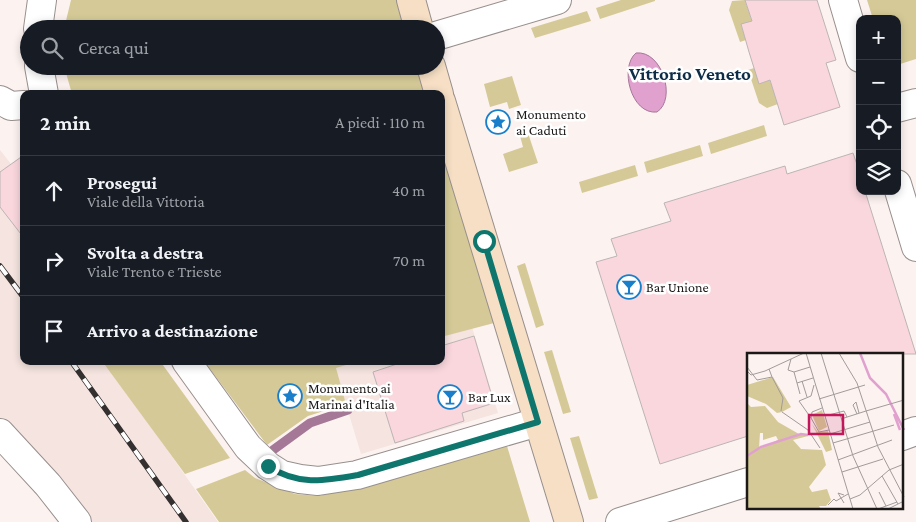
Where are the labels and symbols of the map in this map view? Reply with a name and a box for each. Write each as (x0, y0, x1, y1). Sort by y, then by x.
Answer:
district label: Vittorio Veneto (628, 63, 751, 84)
place label: Monumento ai Caduti (516, 106, 586, 138)
place icon: Monumento ai Caduti (485, 109, 511, 135)
route start (473, 230, 496, 253)
bar icon: Bar Unione (616, 274, 642, 300)
place label: Bar Unione (646, 279, 709, 295)
inset map (747, 353, 904, 510)
place label: Monumento ai Marinai d'Italia (308, 380, 395, 412)
place icon: Monumento ai Marinai d'Italia (277, 383, 303, 409)
bar icon: Bar Lux (437, 384, 463, 410)
place label: Bar Lux (468, 389, 511, 405)
route end (257, 455, 280, 478)

